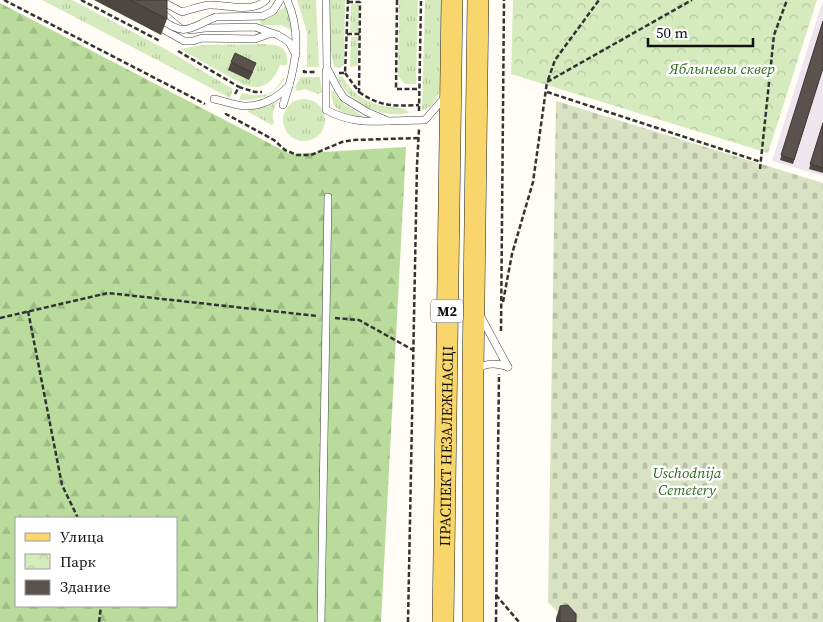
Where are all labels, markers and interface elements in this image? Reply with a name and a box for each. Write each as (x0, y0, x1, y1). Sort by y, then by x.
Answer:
scale bar (648, 15, 753, 47)
text: 50 m (656, 22, 688, 43)
park label: Яблыневы сквер (668, 58, 775, 79)
road number: М2 (431, 300, 463, 322)
street label: ПРАСПЕКТ НЕЗАЛЕЖНАСЦІ (434, 346, 457, 547)
park label: Uschodnija Cemetery (652, 462, 722, 500)
legend (15, 517, 178, 607)
text: Улица (60, 526, 104, 547)
text: Парк (60, 551, 96, 572)
text: Здание (60, 576, 111, 597)

